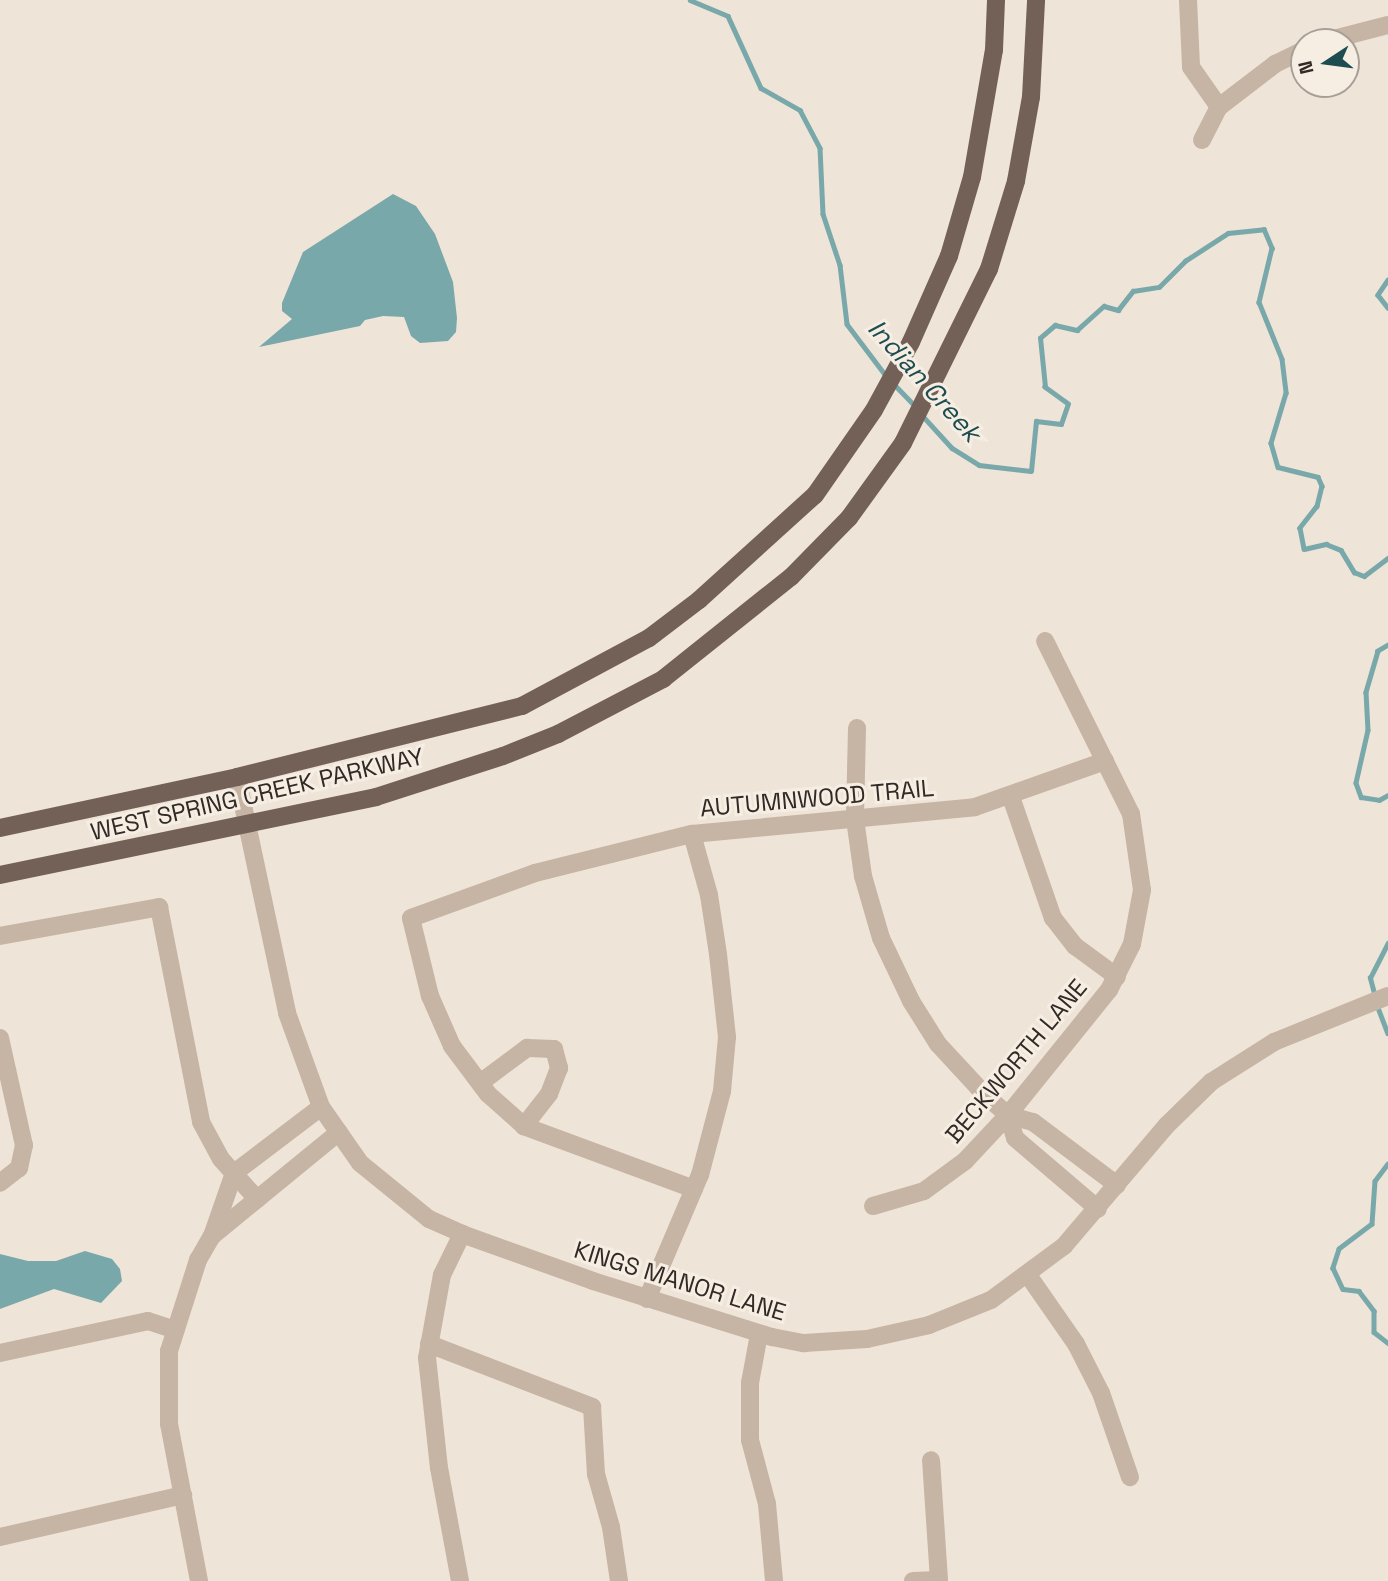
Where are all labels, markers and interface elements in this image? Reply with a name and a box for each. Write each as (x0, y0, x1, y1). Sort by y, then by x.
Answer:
north arrow (1290, 28, 1360, 98)
text: N (1292, 58, 1320, 76)
water label: Indian Creek (861, 313, 987, 449)
street label: WEST SPRING CREEK PARKWAY (87, 742, 427, 846)
street label: AUTUMNWOOD TRAIL (699, 773, 935, 823)
street label: BECKWORTH LANE (939, 973, 1093, 1149)
street label: KINGS MANOR LANE (571, 1235, 789, 1327)

